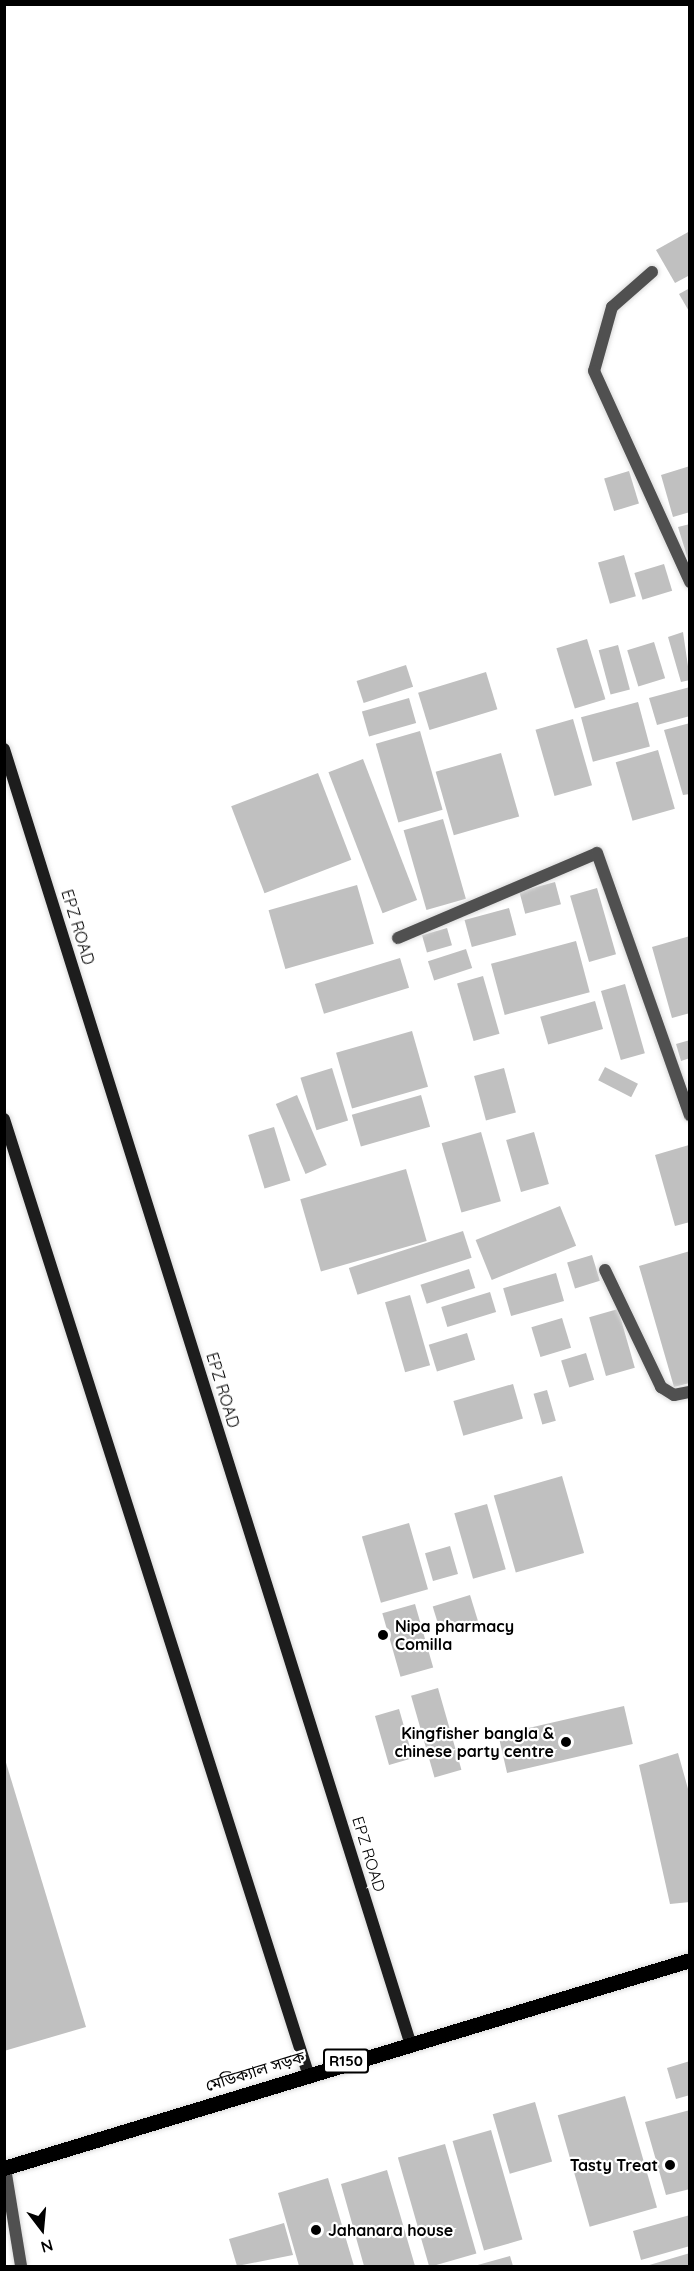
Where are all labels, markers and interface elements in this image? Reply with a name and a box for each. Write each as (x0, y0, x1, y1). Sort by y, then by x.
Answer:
street label: EPZ ROAD (57, 887, 99, 967)
street label: EPZ ROAD (202, 1350, 244, 1430)
place label: Nipa pharmacy Comilla (395, 1616, 514, 1654)
marker: Nipa pharmacy Comilla (376, 1628, 390, 1642)
place label: Kingfisher bangla & chinese party centre (395, 1723, 554, 1761)
marker: Kingfisher bangla & chinese party centre (559, 1735, 573, 1749)
street label: EPZ ROAD (348, 1814, 390, 1894)
street label: মেডিক্যাল সড়ক (203, 2047, 307, 2095)
road number: R150 (322, 2049, 370, 2073)
place label: Tasty Treat (570, 2155, 658, 2175)
marker: Tasty Treat (663, 2158, 677, 2172)
north arrow (12, 2199, 72, 2259)
place label: Jahanara house (328, 2220, 453, 2240)
marker: Jahanara house (309, 2223, 323, 2237)
text: N (39, 2235, 55, 2258)

